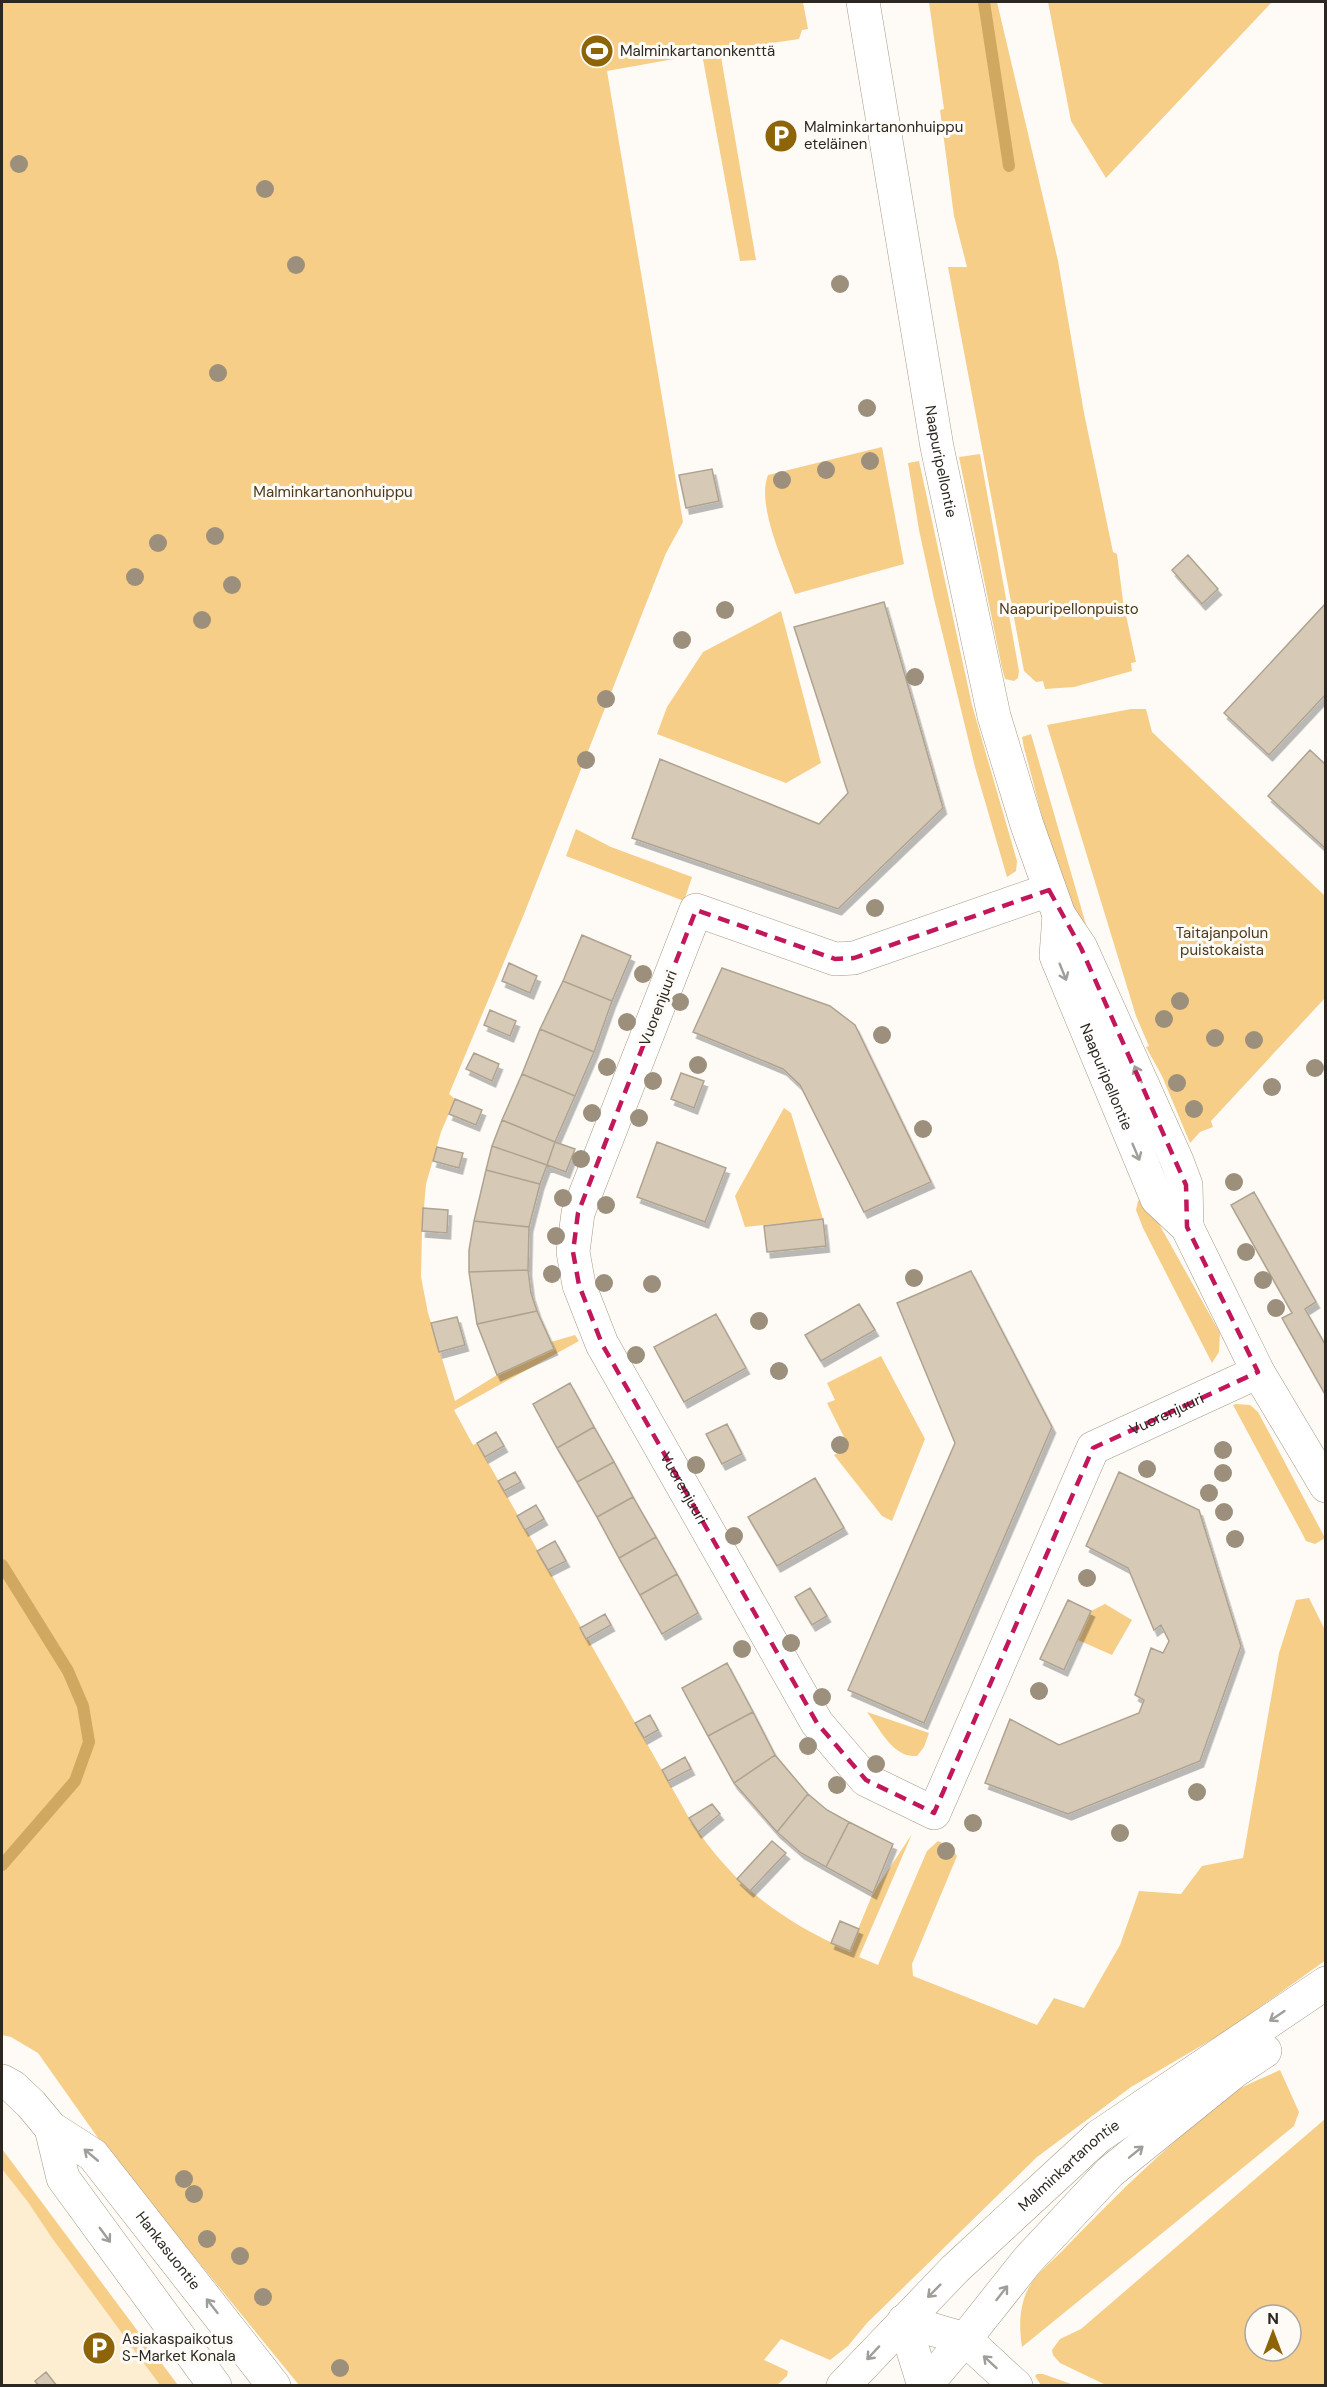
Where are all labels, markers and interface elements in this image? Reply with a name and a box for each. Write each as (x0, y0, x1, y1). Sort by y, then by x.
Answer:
sports icon: Malminkartanonkenttä (579, 33, 615, 69)
place label: Malminkartanonkenttä (620, 41, 775, 61)
place label: Malminkartanonhuippu eteläinen (804, 117, 963, 154)
parking icon: Malminkartanonhuippu eteläinen (763, 118, 799, 154)
street label: Naapuripellontie (920, 404, 962, 519)
park label: Malminkartanonhuippu (253, 482, 413, 502)
park label: Naapuripellonpuisto (999, 599, 1139, 619)
park label: Taitajanpolun puistokaista (1176, 923, 1268, 960)
one-way arrow (1058, 962, 1069, 980)
street label: Vuorenjuuri (634, 967, 682, 1049)
street label: Naapuripellontie (1075, 1020, 1137, 1133)
one-way arrow (1131, 1065, 1142, 1083)
one-way arrow (1131, 1143, 1143, 1161)
street label: Vuorenjuuri (1126, 1388, 1207, 1440)
street label: Vuorenjuuri (655, 1448, 712, 1528)
one-way arrow (1269, 2010, 1286, 2022)
street label: Malminkartanontie (1014, 2115, 1123, 2216)
one-way arrow (1128, 2145, 1144, 2158)
one-way arrow (83, 2148, 99, 2162)
street label: Hankasuontie (131, 2207, 205, 2294)
one-way arrow (98, 2226, 111, 2242)
one-way arrow (926, 2283, 941, 2298)
one-way arrow (995, 2285, 1008, 2301)
one-way arrow (206, 2299, 219, 2315)
north arrow (1243, 2303, 1303, 2363)
text: N (1267, 2308, 1279, 2329)
place label: Asiakaspaikotus S-Market Konala (122, 2329, 236, 2366)
parking icon: Asiakaspaikotus S-Market Konala (81, 2330, 117, 2366)
one-way arrow (866, 2346, 881, 2361)
one-way arrow (983, 2355, 998, 2370)

